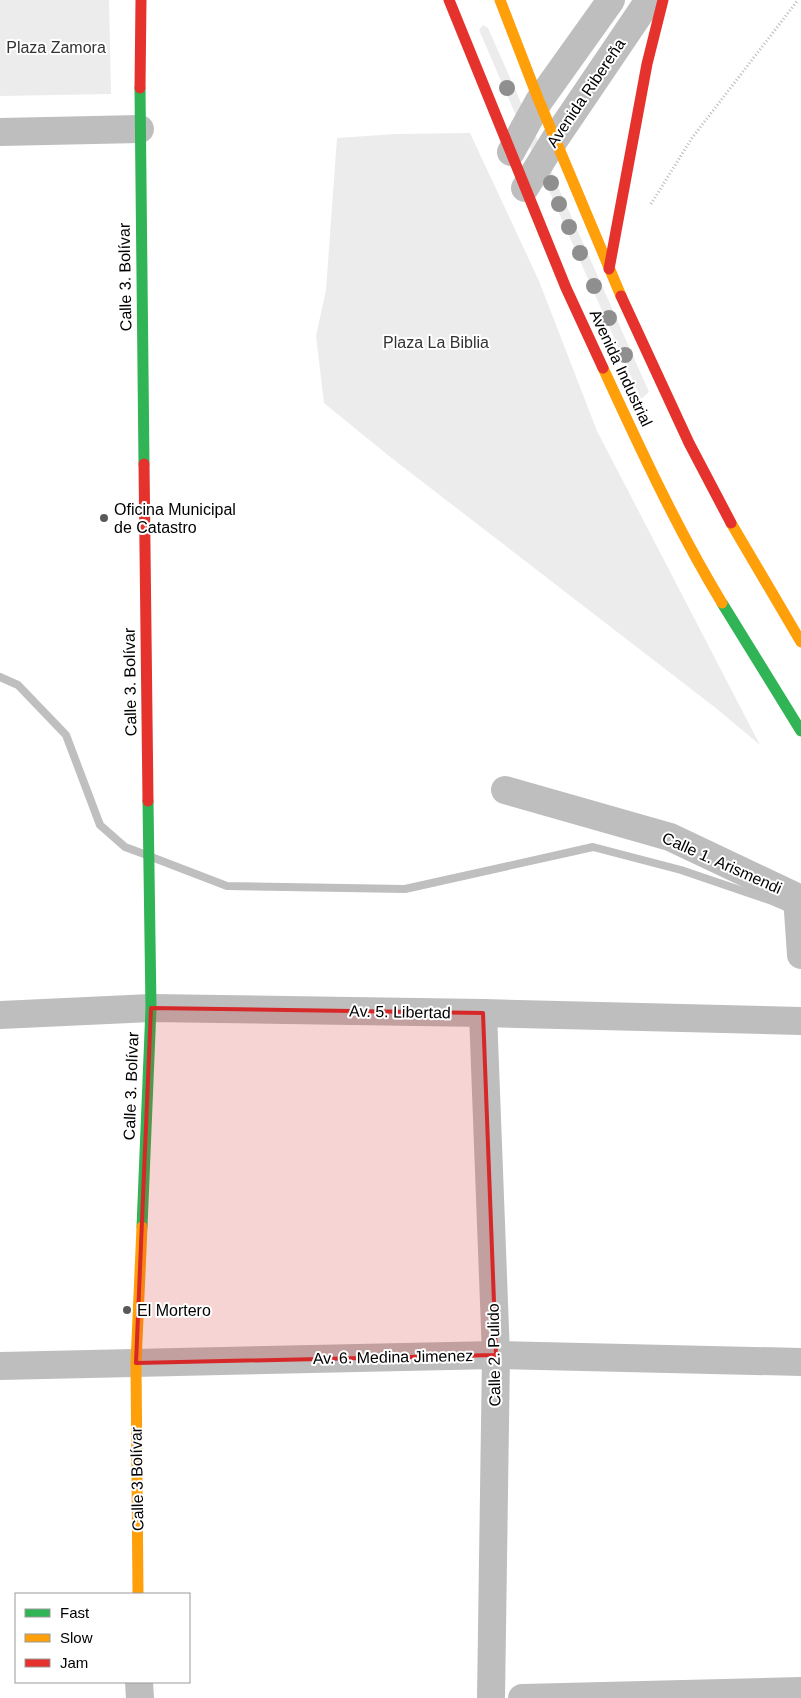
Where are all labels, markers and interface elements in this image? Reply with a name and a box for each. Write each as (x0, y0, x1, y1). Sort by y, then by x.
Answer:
street label: Avenida Ribereña (543, 36, 629, 150)
park label: Plaza Zamora (6, 39, 106, 56)
street label: Calle 3. Bolívar (116, 222, 134, 331)
street label: Avenida Industrial (586, 307, 656, 429)
park label: Plaza La Biblia (383, 334, 489, 351)
place label: Oficina Municipal de Catastro (114, 501, 236, 536)
marker: Oficina Municipal de Catastro (98, 512, 110, 524)
street label: Calle 3. Bolívar (121, 627, 139, 736)
street label: Calle 1. Arismendi (660, 829, 784, 897)
street label: Av. 5. Libertad (349, 1003, 451, 1021)
street label: Calle 3. Bolívar (121, 1031, 141, 1141)
place label: El Mortero (137, 1302, 211, 1319)
street label: Calle 2. Pulido (485, 1303, 503, 1407)
marker: El Mortero (121, 1304, 133, 1316)
street label: Av. 6. Medina Jimenez (313, 1347, 473, 1367)
street label: Calle 3 Bolívar (128, 1426, 146, 1531)
legend (15, 1593, 190, 1683)
text: Fast (60, 1604, 90, 1621)
text: Slow (60, 1629, 93, 1646)
text: Jam (60, 1654, 88, 1671)

